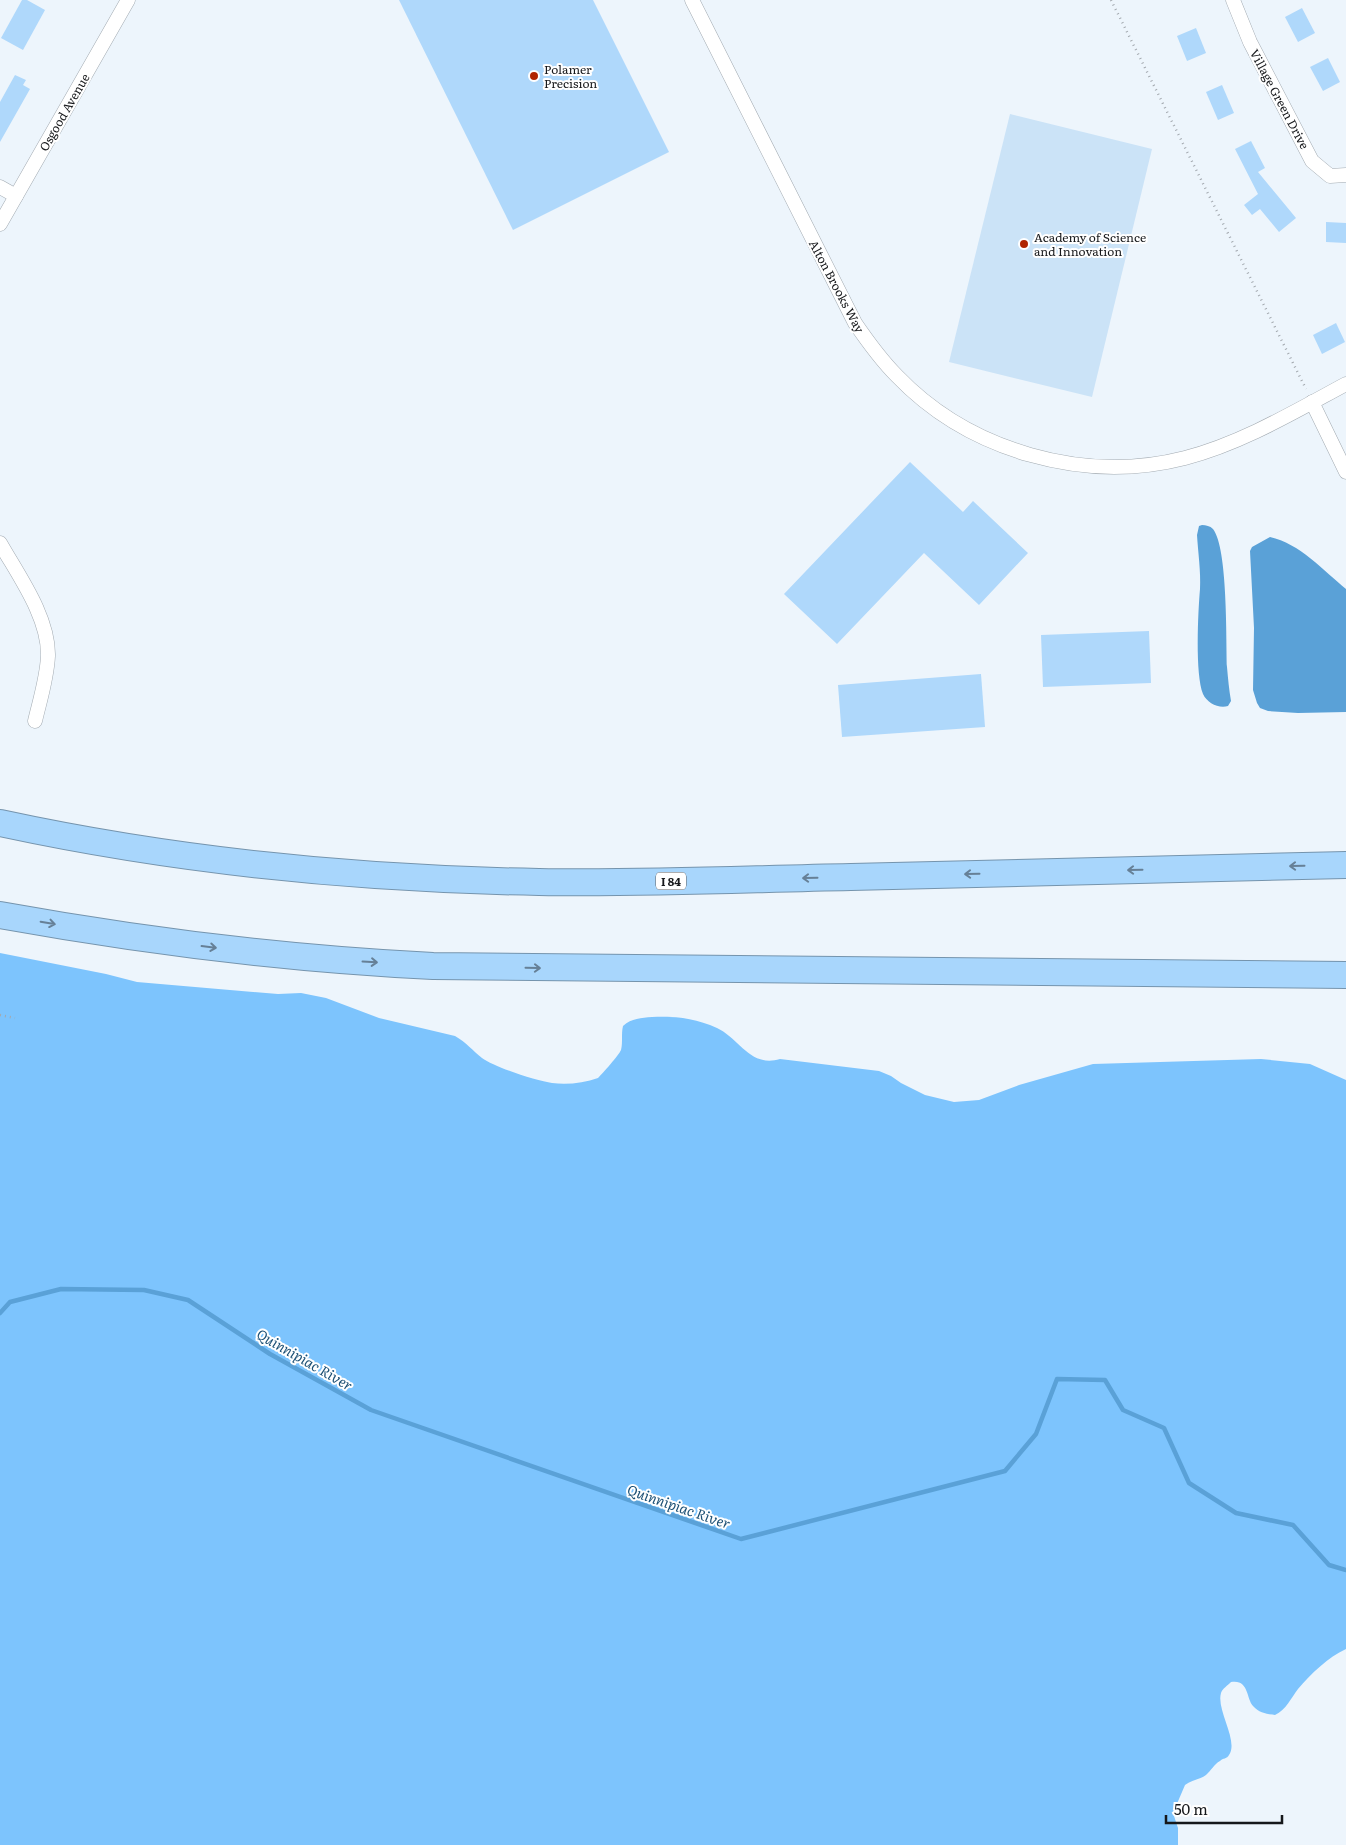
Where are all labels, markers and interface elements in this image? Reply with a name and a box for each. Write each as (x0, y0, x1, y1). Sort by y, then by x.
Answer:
street label: Village Green Drive (1246, 46, 1314, 152)
place label: Polamer Precision (544, 60, 597, 92)
street label: Osgood Avenue (34, 70, 94, 154)
marker: Polamer Precision (528, 70, 540, 82)
place label: Academy of Science and Innovation (1034, 228, 1146, 260)
street label: Alton Brooks Way (805, 236, 869, 336)
marker: Academy of Science and Innovation (1018, 238, 1030, 250)
one-way arrow (1290, 861, 1306, 871)
one-way arrow (1127, 865, 1144, 875)
one-way arrow (965, 869, 981, 879)
road number: I 84 (656, 872, 686, 889)
one-way arrow (802, 873, 818, 882)
one-way arrow (40, 919, 56, 929)
one-way arrow (200, 943, 216, 953)
one-way arrow (362, 958, 378, 967)
one-way arrow (524, 963, 541, 973)
water label: Quinnipiac River (253, 1323, 357, 1395)
water label: Quinnipiac River (625, 1479, 734, 1533)
scale bar (1166, 1792, 1282, 1824)
text: 50 m (1174, 1797, 1208, 1820)

